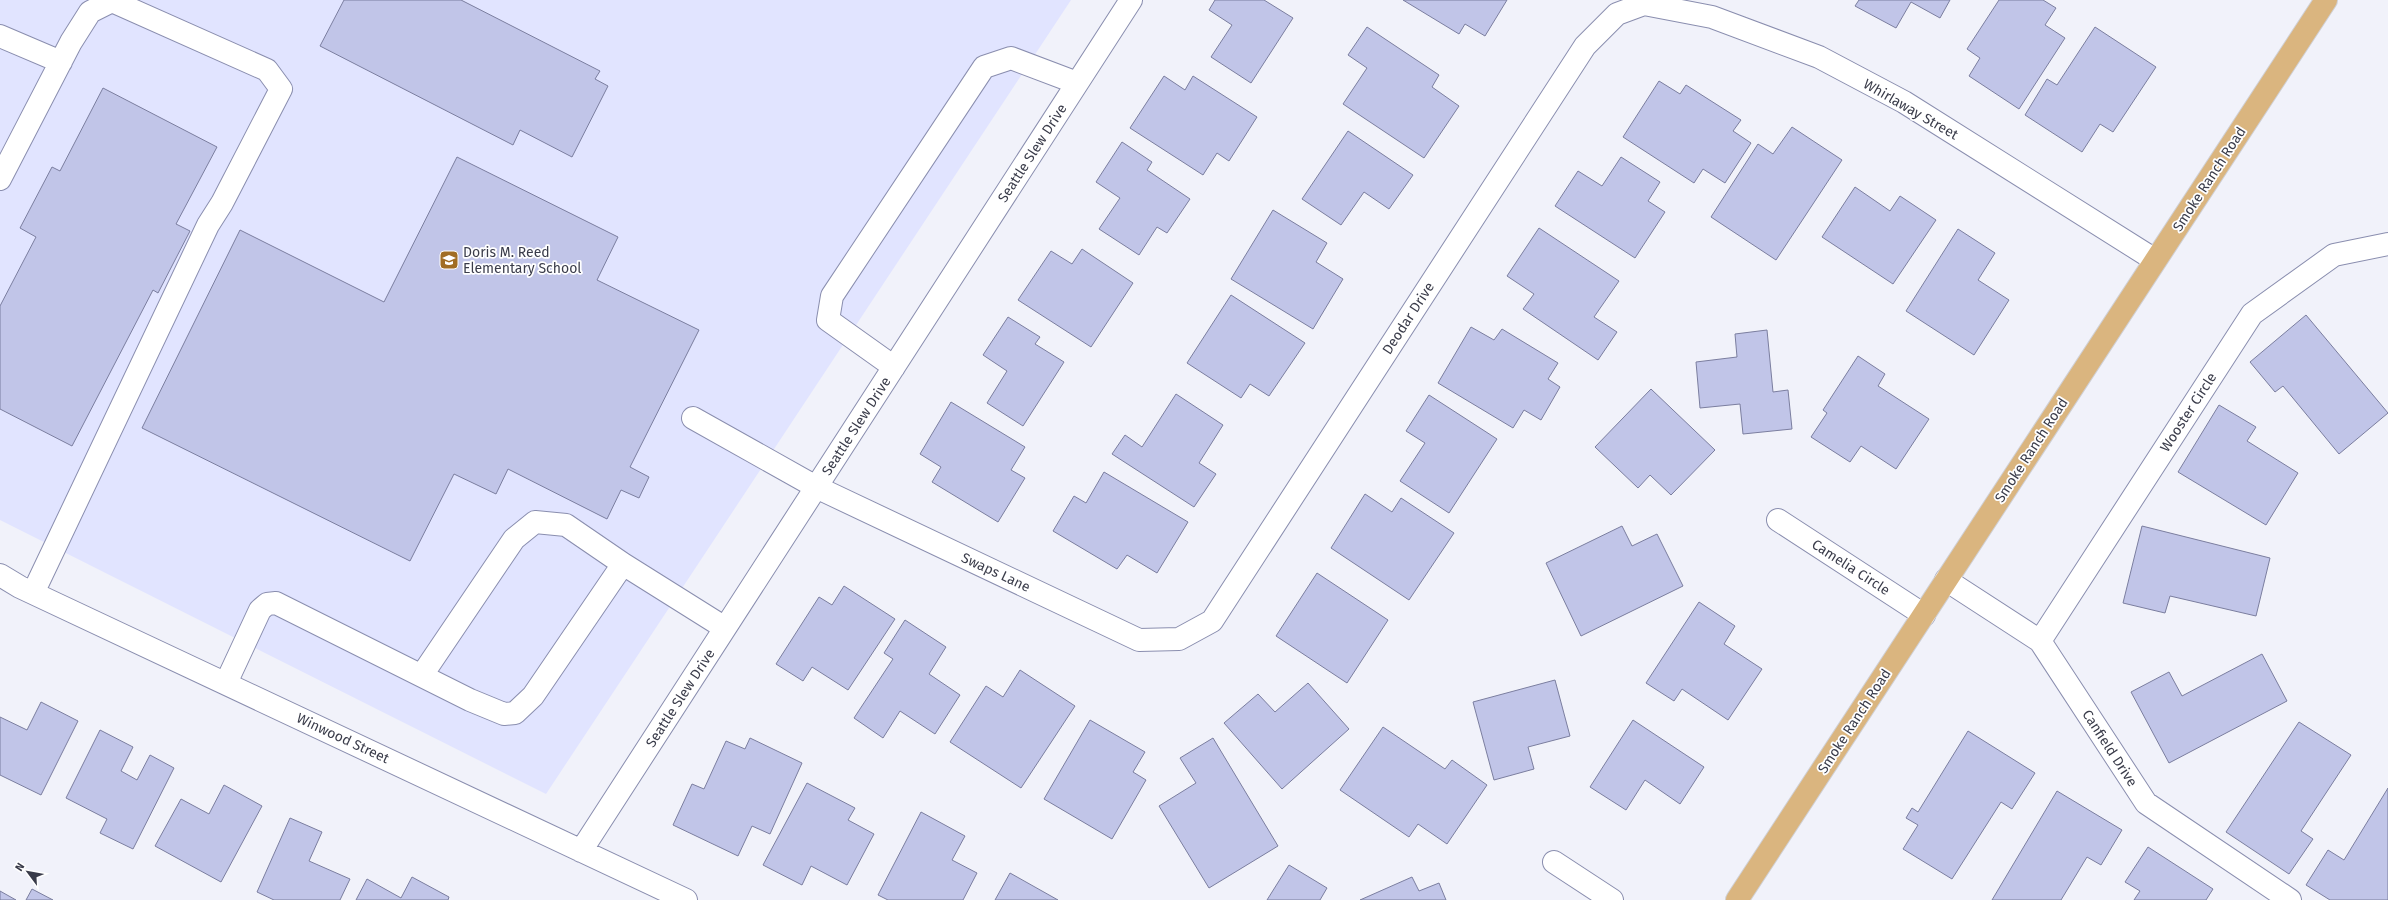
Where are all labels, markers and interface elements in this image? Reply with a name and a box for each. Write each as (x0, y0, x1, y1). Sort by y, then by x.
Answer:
street label: Whirlaway Street (1860, 75, 1962, 144)
street label: Seattle Slew Drive (994, 101, 1071, 206)
street label: Smoke Ranch Road (2169, 124, 2250, 235)
place label: Doris M. Reed Elementary School (463, 244, 581, 277)
school or university icon: Doris M. Reed Elementary School (438, 249, 460, 271)
street label: Deodar Drive (1379, 279, 1438, 358)
street label: Wooster Circle (2157, 369, 2220, 455)
street label: Seattle Slew Drive (818, 374, 895, 479)
street label: Smoke Ranch Road (1991, 395, 2072, 506)
street label: Camelia Circle (1809, 536, 1893, 599)
street label: Swaps Lane (959, 549, 1033, 596)
street label: Seattle Slew Drive (642, 646, 719, 751)
street label: Smoke Ranch Road (1814, 666, 1895, 777)
street label: Canfield Drive (2078, 707, 2141, 790)
street label: Winwood Street (294, 710, 393, 768)
north arrow (8, 852, 48, 892)
text: N (12, 860, 27, 874)

